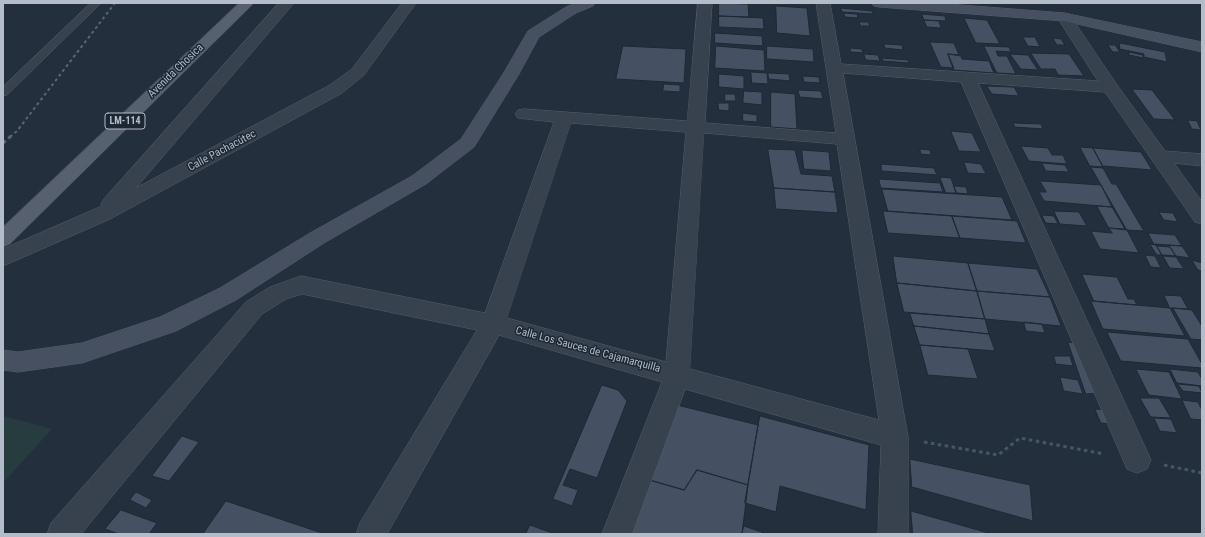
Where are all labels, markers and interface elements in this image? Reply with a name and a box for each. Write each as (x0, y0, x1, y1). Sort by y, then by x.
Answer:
street label: Avenida Chosica (146, 41, 206, 101)
road number: LM-114 (105, 113, 145, 129)
street label: Calle Pachacútec (186, 128, 258, 174)
street label: Calle Los Sauces de Cajamarquilla (514, 324, 662, 376)

